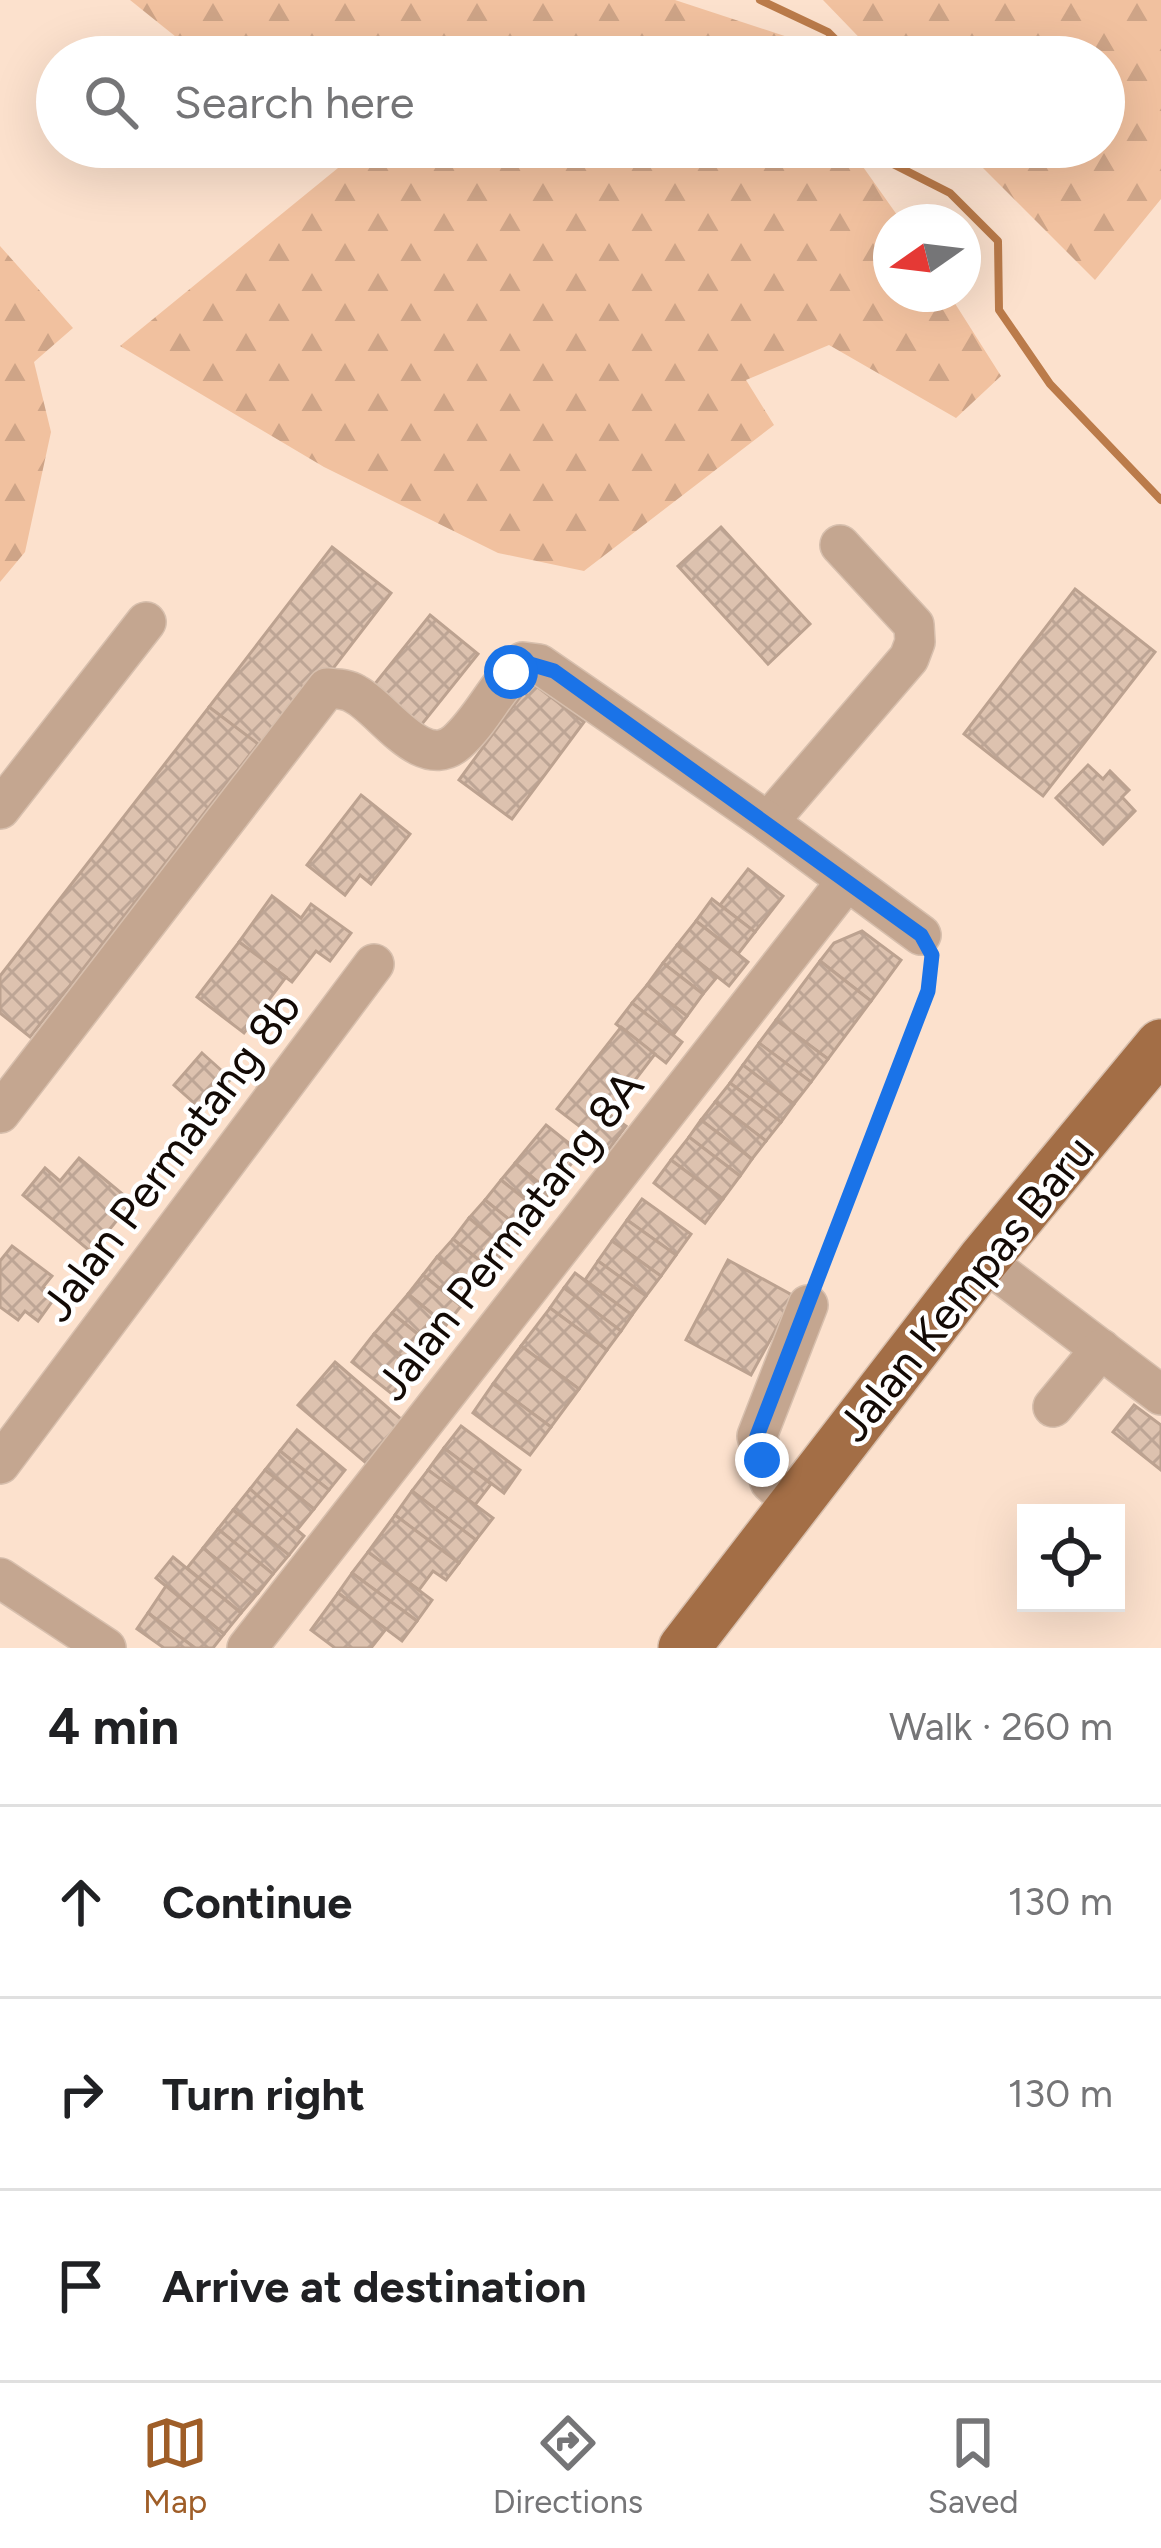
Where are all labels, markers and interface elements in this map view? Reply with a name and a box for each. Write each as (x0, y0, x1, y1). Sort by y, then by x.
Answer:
search box (36, 36, 1125, 168)
icon: search (78, 69, 144, 135)
text: Search here (174, 75, 414, 129)
north arrow (873, 204, 981, 312)
route start (484, 645, 538, 699)
street label: Jalan Permatang 8b (29, 981, 311, 1331)
street label: Jalan Permatang 8A (364, 1059, 654, 1410)
street label: Jalan Kempas Baru (825, 1124, 1105, 1452)
route end (735, 1433, 789, 1487)
map controls (1017, 1504, 1125, 1612)
button: locate (1017, 1504, 1125, 1612)
text: 4 min (48, 1696, 179, 1757)
text: Walk · 260 m (889, 1703, 1113, 1750)
icon: ahead (48, 1869, 114, 1935)
text: Continue (162, 1875, 352, 1929)
text: 130 m (1008, 1878, 1113, 1925)
icon: right (48, 2061, 114, 2127)
text: Turn right (162, 2067, 365, 2121)
text: 130 m (1008, 2070, 1113, 2117)
icon: arrive (48, 2253, 114, 2319)
text: Arrive at destination (162, 2259, 586, 2313)
tab: Map (142, 2410, 208, 2521)
tab: Directions (493, 2410, 643, 2521)
tab: Saved (928, 2410, 1019, 2521)

